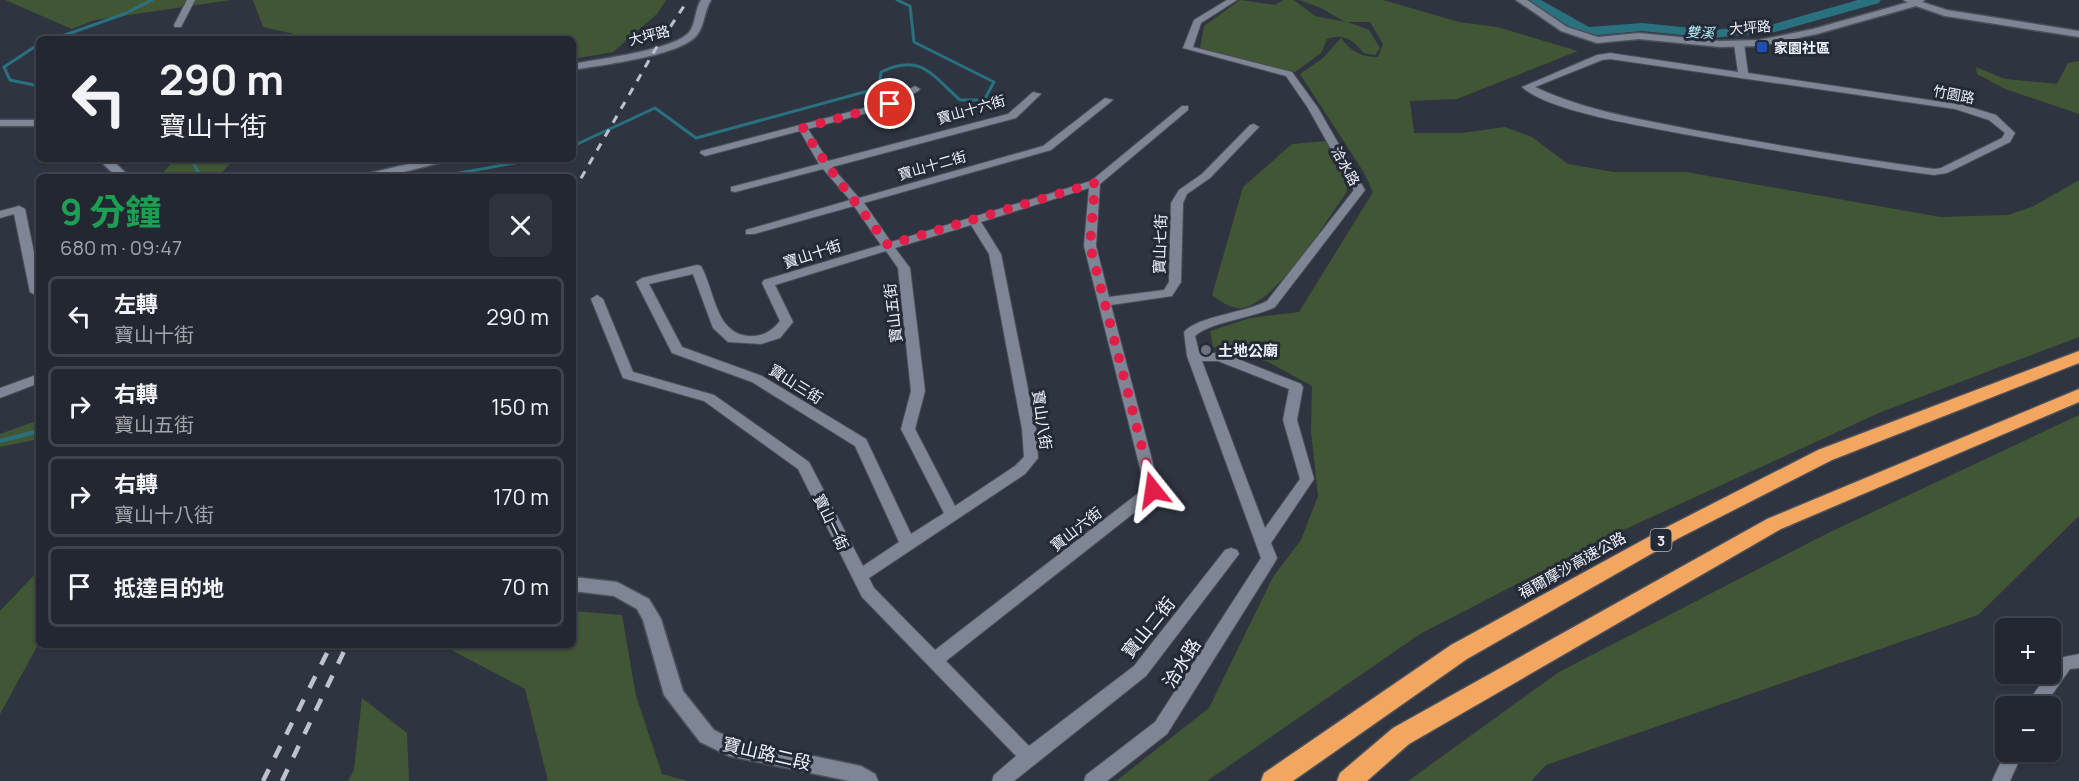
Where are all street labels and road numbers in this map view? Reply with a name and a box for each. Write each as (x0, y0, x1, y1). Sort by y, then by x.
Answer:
street label: 大坪路 (1728, 16, 1772, 38)
street label: 大坪路 (626, 21, 672, 49)
street label: 竹園路 (1932, 81, 1976, 107)
street label: 寶山十六街 (935, 90, 1007, 128)
street label: 洽水路 (1328, 143, 1364, 189)
street label: 寶山十二街 (896, 146, 968, 184)
street label: 寶山七街 (1148, 214, 1172, 274)
street label: 寶山十街 (780, 235, 844, 273)
street label: 寶山五街 (879, 282, 907, 344)
street label: 寶山三街 (765, 359, 827, 409)
street label: 寶山八街 (1027, 389, 1057, 451)
street label: 寶山一街 (808, 490, 854, 554)
street label: 寶山六街 (1046, 502, 1106, 556)
street label: 福爾摩沙高速公路 (1514, 527, 1630, 603)
road number: 3 (1650, 529, 1672, 551)
street label: 寶山二街 (1116, 591, 1180, 663)
street label: 洽水路 (1157, 634, 1205, 692)
street label: 寶山路二段 (720, 731, 814, 775)

